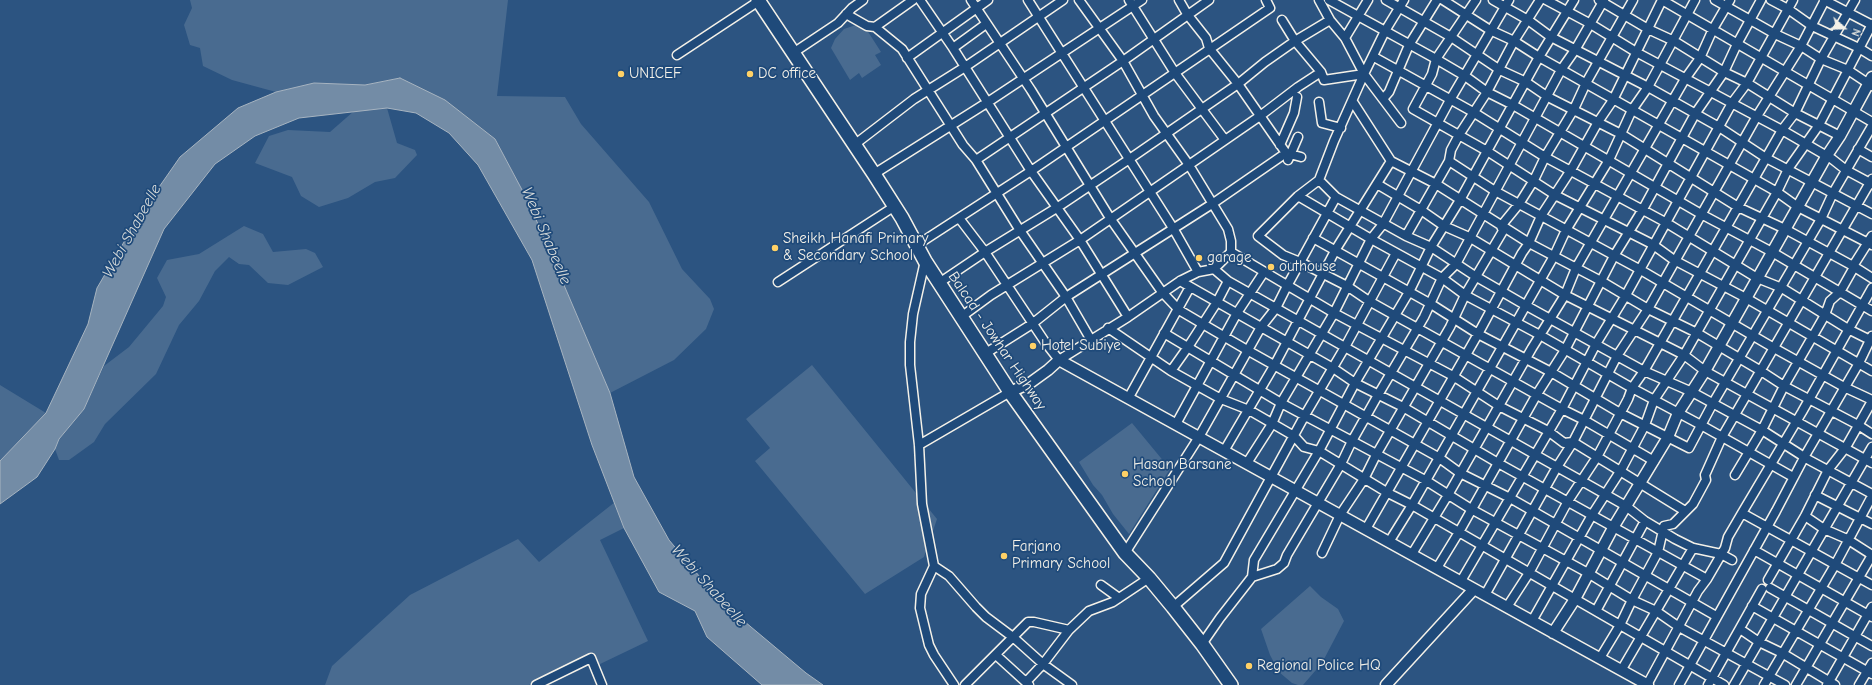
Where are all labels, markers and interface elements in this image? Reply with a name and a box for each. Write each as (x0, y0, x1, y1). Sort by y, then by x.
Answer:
north arrow (1824, 8, 1864, 48)
text: N (1848, 27, 1863, 38)
place label: UNICEF (629, 65, 682, 83)
place label: DC office (758, 65, 816, 83)
marker: UNICEF (616, 69, 626, 79)
marker: DC office (745, 69, 755, 79)
water label: Webi Shabeelle (98, 181, 166, 281)
water label: Webi Shabeelle (517, 184, 575, 288)
place label: Sheikh Hanafi Primary & Secondary School (783, 230, 928, 265)
marker: Sheikh Hanafi Primary & Secondary School (770, 243, 780, 253)
place label: garage (1207, 249, 1252, 267)
marker: garage (1194, 253, 1204, 263)
place label: outhouse (1279, 258, 1336, 276)
marker: outhouse (1266, 262, 1276, 272)
street label: Balcad - Jowhar Highway (944, 268, 1050, 414)
place label: Hotel Subiye (1041, 337, 1121, 355)
marker: Hotel Subiye (1028, 341, 1038, 351)
place label: Hasan Barsane School (1133, 456, 1232, 491)
marker: Hasan Barsane School (1120, 469, 1130, 479)
place label: Farjano Primary School (1012, 538, 1110, 573)
water label: Webi Shabeelle (667, 541, 751, 631)
marker: Farjano Primary School (999, 551, 1009, 561)
place label: Regional Police HQ (1257, 657, 1381, 675)
marker: Regional Police HQ (1244, 661, 1254, 671)

